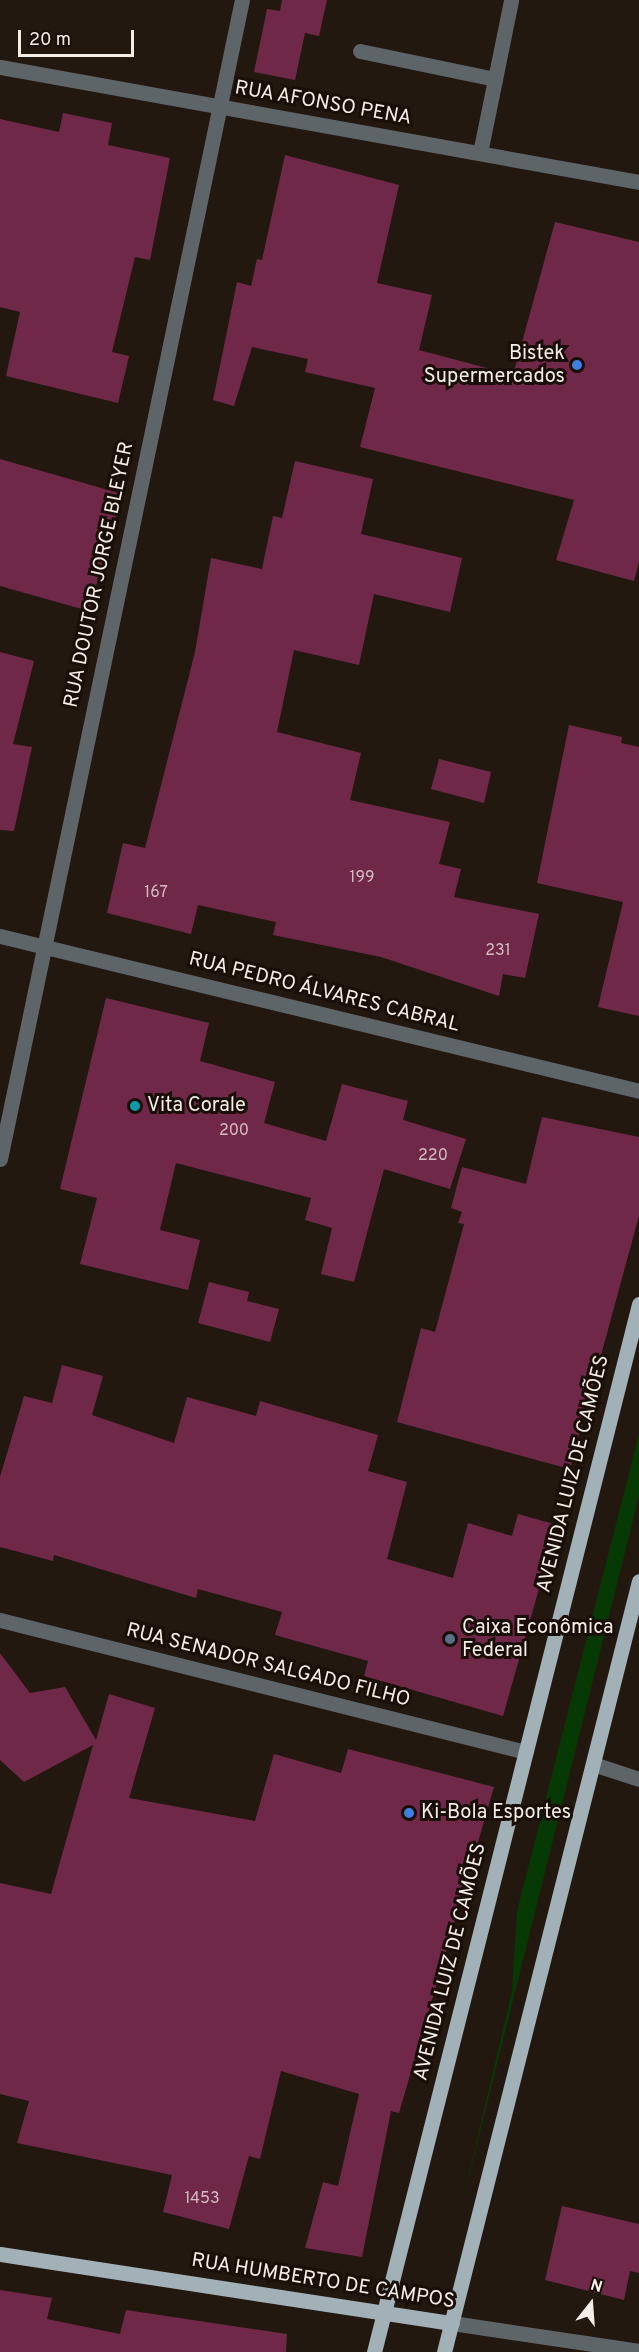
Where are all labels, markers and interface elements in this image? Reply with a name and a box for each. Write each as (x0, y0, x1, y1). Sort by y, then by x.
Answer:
scale bar (21, 18, 136, 56)
text: 20 m (29, 29, 71, 52)
street label: RUA AFONSO PENA (232, 77, 414, 131)
place label: Bistek Supermercados (424, 342, 565, 389)
marker: Bistek Supermercados (570, 358, 584, 372)
street label: RUA DOUTOR JORGE BLEYER (60, 439, 140, 711)
house number: 199 (349, 868, 375, 888)
house number: 167 (144, 883, 168, 903)
house number: 231 (485, 941, 511, 961)
street label: RUA PEDRO ÁLVARES CABRAL (185, 948, 463, 1038)
place label: Vita Corale (147, 1094, 246, 1118)
marker: Vita Corale (128, 1099, 142, 1113)
house number: 200 (219, 1121, 249, 1141)
house number: 220 (418, 1146, 448, 1166)
street label: AVENIDA LUIZ DE CAMÕES (533, 1352, 615, 1596)
place label: Caixa Econômica Federal (462, 1616, 613, 1663)
street label: RUA SENADOR SALGADO FILHO (123, 1619, 413, 1713)
marker: Caixa Econômica Federal (443, 1632, 457, 1646)
place label: Ki-Bola Esportes (421, 1801, 571, 1825)
marker: Ki-Bola Esportes (402, 1806, 416, 1820)
street label: AVENIDA LUIZ DE CAMÕES (410, 1840, 492, 2084)
house number: 1453 (184, 2189, 220, 2209)
street label: RUA HUMBERTO DE CAMPOS (189, 2249, 457, 2315)
north arrow (561, 2274, 621, 2334)
text: N (588, 2276, 605, 2298)

